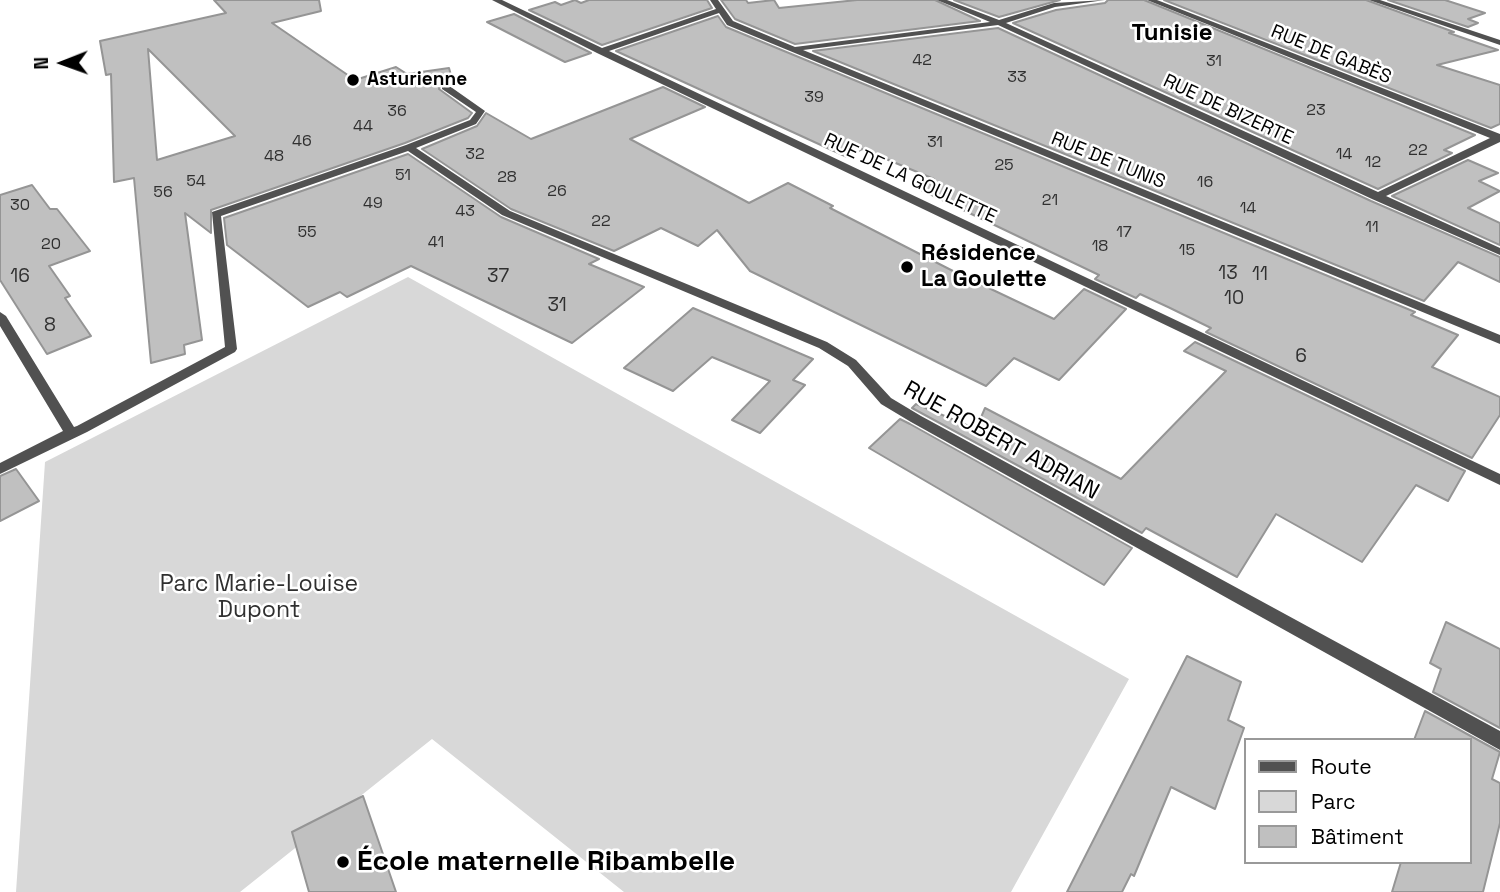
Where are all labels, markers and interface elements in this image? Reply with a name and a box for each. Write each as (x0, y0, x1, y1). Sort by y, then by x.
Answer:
district label: Tunisie (1131, 19, 1213, 47)
street label: RUE DE GABÈS (1267, 20, 1395, 90)
north arrow (28, 28, 98, 98)
house number: 42 (912, 51, 932, 71)
house number: 31 (1206, 52, 1222, 72)
text: N (29, 57, 54, 70)
house number: 33 (1007, 68, 1027, 88)
place label: Asturienne (367, 69, 467, 91)
street label: RUE DE BIZERTE (1159, 70, 1297, 150)
marker: Asturienne (345, 72, 361, 88)
house number: 39 (804, 88, 824, 108)
house number: 23 (1306, 101, 1326, 121)
house number: 36 (387, 102, 407, 122)
house number: 44 (353, 117, 373, 137)
street label: RUE DE TUNIS (1048, 128, 1168, 194)
street label: RUE DE LA GOULETTE (820, 129, 1000, 229)
house number: 46 (292, 132, 312, 152)
house number: 31 (927, 133, 943, 153)
house number: 22 (1408, 141, 1428, 161)
house number: 32 (465, 145, 485, 165)
house number: 14 (1336, 145, 1352, 165)
house number: 48 (264, 147, 284, 167)
house number: 12 (1365, 153, 1381, 173)
house number: 25 (994, 156, 1014, 176)
house number: 51 (395, 166, 411, 186)
house number: 28 (497, 168, 517, 188)
house number: 54 (186, 172, 206, 192)
house number: 16 (1197, 173, 1213, 193)
house number: 26 (547, 182, 567, 202)
house number: 56 (153, 183, 173, 203)
house number: 21 (1042, 191, 1058, 211)
house number: 49 (363, 194, 383, 214)
house number: 30 (10, 196, 30, 216)
house number: 14 (1240, 199, 1256, 219)
house number: 43 (455, 202, 475, 222)
house number: 22 (591, 212, 611, 232)
house number: 11 (1365, 218, 1379, 238)
house number: 55 (297, 223, 317, 243)
house number: 17 (1116, 223, 1132, 243)
house number: 41 (428, 233, 444, 253)
house number: 20 (41, 235, 61, 255)
house number: 18 (1092, 237, 1108, 257)
place label: Résidence La Goulette (921, 240, 1047, 294)
house number: 15 (1179, 241, 1195, 261)
marker: Résidence La Goulette (899, 259, 915, 275)
house number: 13 (1218, 263, 1238, 285)
house number: 11 (1252, 264, 1268, 286)
house number: 16 (10, 266, 30, 288)
house number: 37 (487, 266, 509, 288)
house number: 10 (1224, 288, 1244, 310)
house number: 31 (547, 295, 567, 317)
house number: 8 (44, 315, 56, 337)
house number: 6 (1295, 346, 1307, 368)
street label: RUE ROBERT ADRIAN (898, 376, 1104, 506)
park label: Parc Marie-Louise Dupont (160, 571, 358, 625)
legend (1244, 738, 1472, 864)
text: Route (1311, 753, 1372, 780)
text: Parc (1311, 788, 1356, 815)
text: Bâtiment (1311, 823, 1404, 850)
place label: École maternelle Ribambelle (357, 845, 735, 879)
marker: École maternelle Ribambelle (335, 854, 351, 870)

